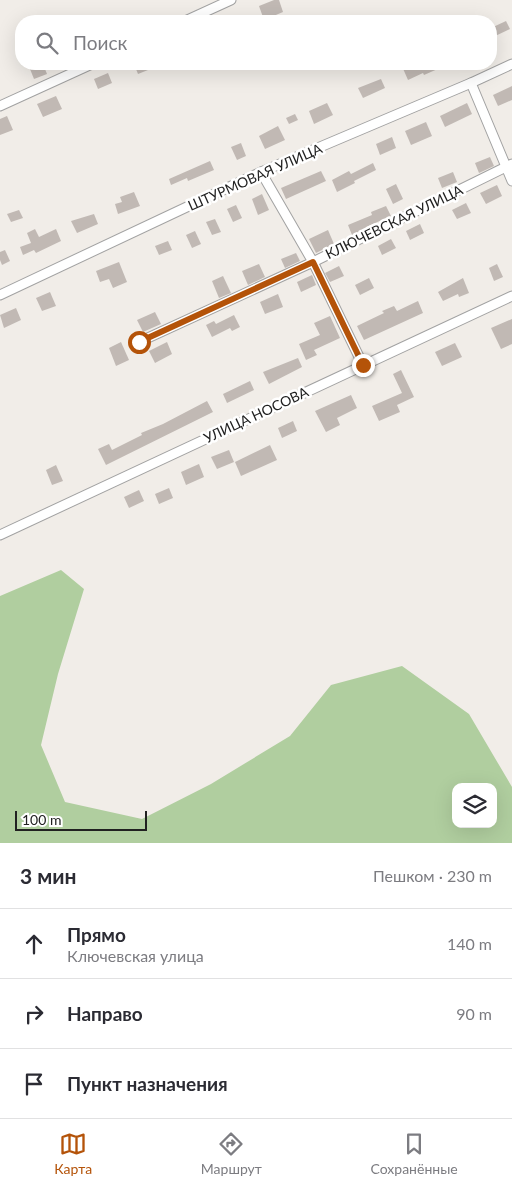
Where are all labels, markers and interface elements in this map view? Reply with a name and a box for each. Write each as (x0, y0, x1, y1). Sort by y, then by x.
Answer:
search box (15, 15, 497, 70)
icon: search (33, 29, 61, 57)
text: Поиск (73, 31, 127, 54)
street label: ШТУРМОВАЯ УЛИЦА (185, 139, 325, 214)
street label: КЛЮЧЕВСКАЯ УЛИЦА (322, 181, 466, 262)
route start (128, 331, 151, 354)
route end (352, 354, 375, 377)
street label: УЛИЦА НОСОВА (201, 383, 311, 446)
map controls (452, 783, 497, 828)
button: layers (452, 783, 497, 828)
scale bar (15, 808, 148, 831)
text: 100 m (22, 811, 61, 828)
text: 3 мин (20, 863, 77, 888)
text: Пешком · 230 m (373, 866, 492, 885)
text: Прямо (67, 923, 126, 946)
icon: ahead (20, 930, 48, 958)
text: 140 m (447, 934, 492, 953)
text: Ключевская улица (67, 946, 204, 965)
icon: right (20, 1000, 48, 1028)
text: Направо (67, 1002, 143, 1025)
text: 90 m (456, 1004, 492, 1023)
icon: arrive (20, 1070, 48, 1098)
text: Пункт назначения (67, 1072, 228, 1095)
tab: Карта (54, 1130, 92, 1177)
tab: Маршрут (201, 1130, 262, 1177)
tab: Сохранённые (371, 1130, 458, 1177)

